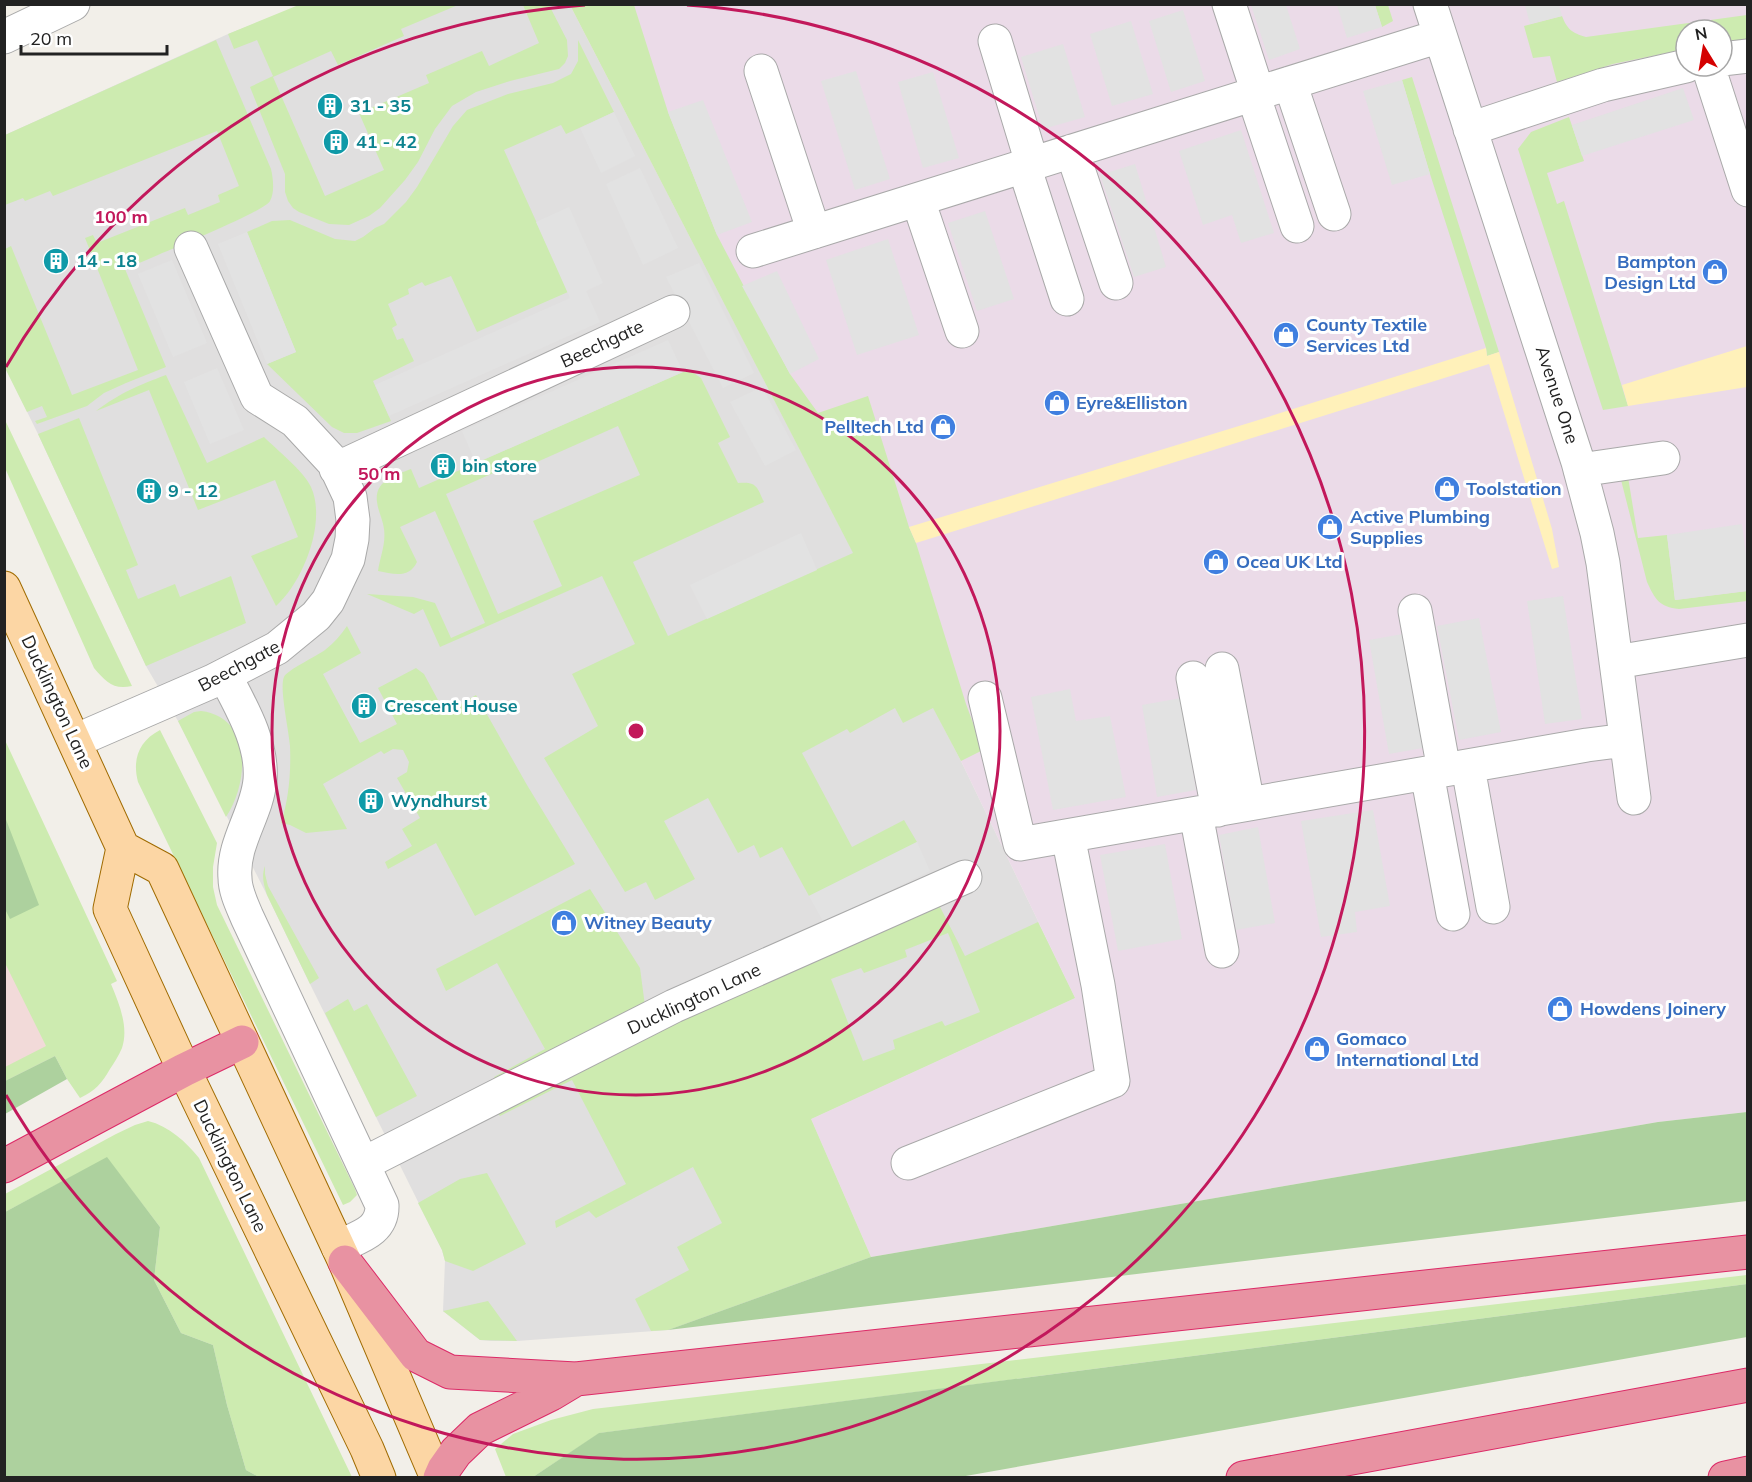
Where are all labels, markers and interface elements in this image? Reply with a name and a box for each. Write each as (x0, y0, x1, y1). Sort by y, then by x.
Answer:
scale bar (21, 18, 166, 56)
north arrow (1674, 18, 1734, 78)
text: N (1693, 22, 1709, 44)
text: 20 m (30, 27, 72, 50)
building icon: 31 - 35 (315, 91, 345, 121)
place label: 31 - 35 (350, 94, 411, 117)
building icon: 41 - 42 (321, 127, 351, 157)
place label: 41 - 42 (356, 130, 417, 153)
text: 100 m (94, 205, 148, 228)
building icon: 14 - 18 (41, 246, 71, 276)
place label: 14 - 18 (76, 249, 137, 272)
place label: Bampton Design Ltd (1604, 250, 1696, 294)
shop icon: Bampton Design Ltd (1700, 257, 1730, 287)
place label: County Textile Services Ltd (1306, 313, 1427, 357)
street label: Beechgate (557, 314, 647, 373)
shop icon: County Textile Services Ltd (1271, 320, 1301, 350)
street label: Avenue One (1531, 343, 1584, 447)
shop icon: Eyre&Elliston (1042, 388, 1072, 418)
place label: Eyre&Elliston (1076, 391, 1188, 414)
shop icon: Pelltech Ltd (928, 412, 958, 442)
place label: Pelltech Ltd (824, 415, 924, 438)
building icon: bin store (428, 451, 458, 481)
place label: bin store (462, 454, 537, 477)
text: 50 m (358, 462, 400, 485)
shop icon: Toolstation (1432, 474, 1462, 504)
building icon: 9 - 12 (134, 476, 164, 506)
place label: Toolstation (1466, 477, 1562, 500)
place label: 9 - 12 (168, 479, 218, 502)
place label: Active Plumbing Supplies (1350, 505, 1490, 549)
shop icon: Active Plumbing Supplies (1315, 512, 1345, 542)
shop icon: Ocea UK Ltd (1201, 547, 1231, 577)
place label: Ocea UK Ltd (1236, 550, 1343, 573)
street label: Ducklington Lane (16, 631, 98, 772)
street label: Beechgate (194, 635, 283, 697)
building icon: Crescent House (349, 691, 379, 721)
place label: Crescent House (384, 694, 518, 717)
centre of rings (626, 721, 646, 741)
building icon: Wyndhurst (356, 786, 386, 816)
place label: Wyndhurst (391, 789, 487, 812)
shop icon: Witney Beauty (549, 908, 579, 938)
place label: Witney Beauty (584, 911, 712, 934)
street label: Ducklington Lane (623, 958, 764, 1040)
shop icon: Howdens Joinery (1545, 994, 1575, 1024)
place label: Howdens Joinery (1580, 997, 1726, 1020)
place label: Gomaco International Ltd (1336, 1027, 1479, 1071)
shop icon: Gomaco International Ltd (1302, 1034, 1332, 1064)
street label: Ducklington Lane (188, 1096, 272, 1236)

